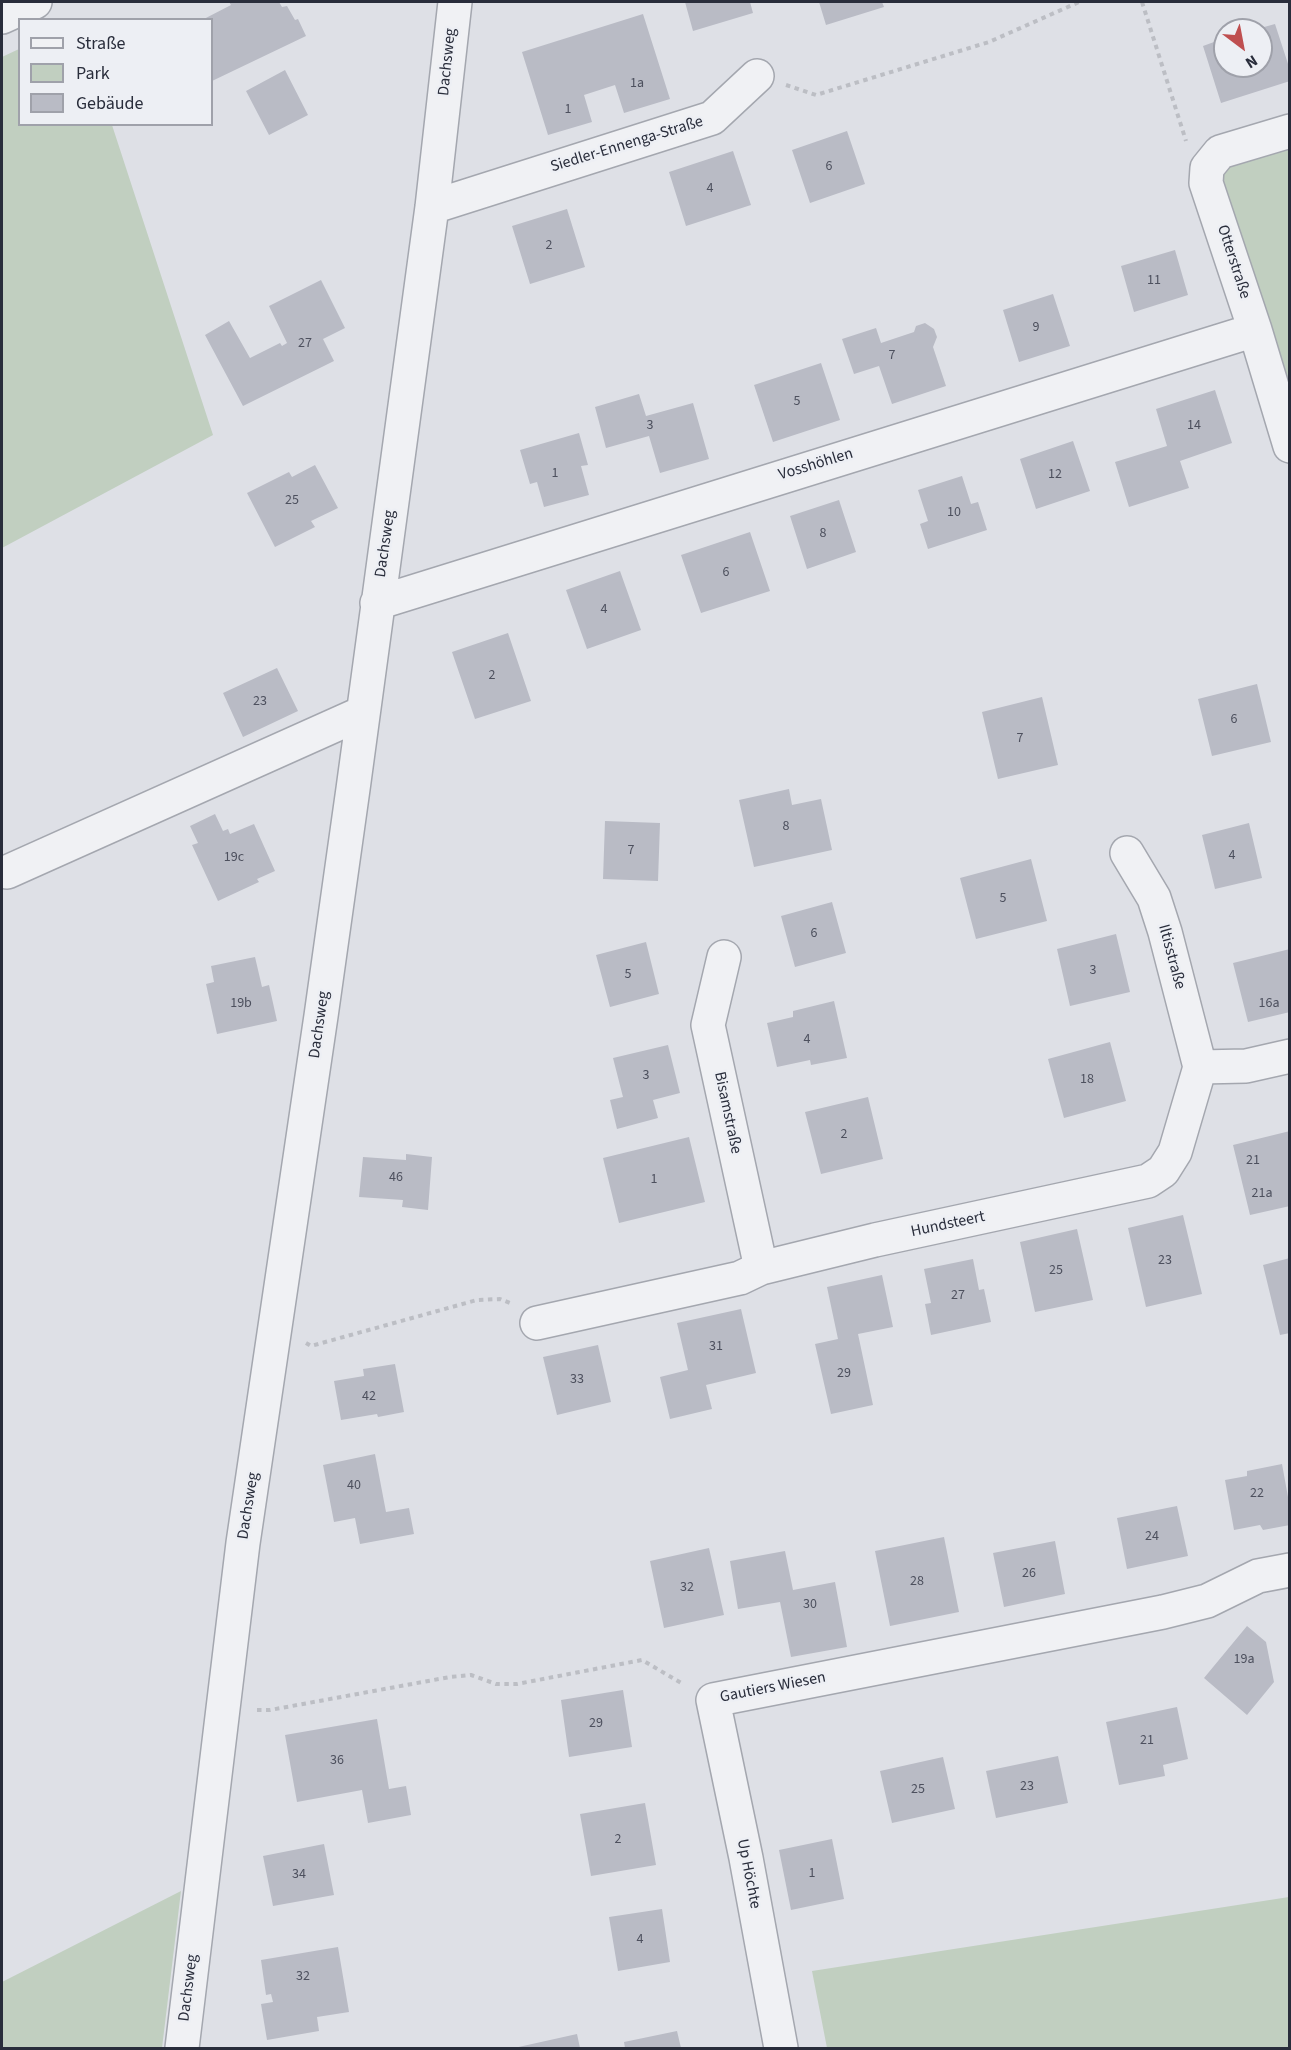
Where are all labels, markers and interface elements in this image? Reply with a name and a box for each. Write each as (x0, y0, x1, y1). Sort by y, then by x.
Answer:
legend (18, 18, 213, 126)
north arrow (1213, 18, 1273, 78)
street label: Dachsweg (435, 27, 461, 97)
text: Straße (76, 31, 125, 56)
text: N (1241, 49, 1262, 74)
text: Park (76, 61, 110, 86)
house number: 1a (630, 76, 644, 92)
text: Gebäude (76, 91, 144, 116)
house number: 1 (565, 102, 571, 118)
street label: Siedler-Ennenga-Straße (548, 113, 706, 177)
house number: 6 (826, 159, 832, 175)
house number: 4 (707, 181, 713, 197)
street label: Otterstraße (1212, 223, 1254, 301)
house number: 2 (546, 238, 552, 254)
house number: 11 (1147, 273, 1161, 289)
house number: 9 (1033, 320, 1039, 336)
house number: 27 (298, 336, 312, 352)
house number: 7 (889, 348, 895, 364)
house number: 5 (794, 394, 800, 410)
house number: 3 (647, 418, 653, 434)
house number: 14 (1187, 418, 1201, 434)
street label: Vosshöhlen (776, 445, 856, 485)
house number: 1 (552, 466, 558, 482)
house number: 12 (1048, 467, 1062, 483)
house number: 25 (285, 493, 299, 509)
house number: 10 (947, 505, 961, 521)
street label: Dachsweg (372, 509, 400, 579)
house number: 8 (820, 526, 826, 542)
house number: 6 (723, 565, 729, 581)
house number: 4 (601, 602, 607, 618)
house number: 2 (489, 668, 495, 684)
house number: 23 (253, 694, 267, 710)
house number: 6 (1231, 712, 1237, 728)
house number: 7 (1017, 731, 1023, 747)
house number: 8 (783, 819, 789, 835)
house number: 7 (628, 843, 634, 859)
house number: 4 (1229, 848, 1235, 864)
house number: 19c (224, 850, 244, 866)
house number: 5 (1000, 891, 1006, 907)
street label: Iltisstraße (1153, 922, 1189, 992)
house number: 6 (811, 926, 817, 942)
house number: 3 (1090, 963, 1096, 979)
house number: 5 (625, 967, 631, 983)
street label: Dachsweg (306, 990, 334, 1060)
house number: 19b (230, 996, 252, 1012)
house number: 16a (1259, 996, 1279, 1012)
house number: 4 (804, 1032, 810, 1048)
house number: 3 (643, 1068, 649, 1084)
street label: Bisamstraße (709, 1070, 745, 1156)
house number: 18 (1080, 1072, 1094, 1088)
house number: 2 (841, 1127, 847, 1143)
house number: 21 (1246, 1153, 1260, 1169)
house number: 46 (389, 1170, 403, 1186)
house number: 1 (651, 1172, 657, 1188)
house number: 21a (1252, 1186, 1272, 1202)
street label: Hundsteert (909, 1208, 987, 1242)
house number: 23 (1158, 1253, 1172, 1269)
house number: 25 (1049, 1263, 1063, 1279)
house number: 27 (951, 1288, 965, 1304)
house number: 31 (709, 1339, 723, 1355)
house number: 29 (837, 1366, 851, 1382)
house number: 33 (570, 1372, 584, 1388)
house number: 42 (362, 1389, 376, 1405)
street label: Dachsweg (234, 1471, 264, 1541)
house number: 40 (347, 1478, 361, 1494)
house number: 22 (1250, 1486, 1264, 1502)
house number: 24 (1145, 1529, 1159, 1545)
house number: 26 (1022, 1566, 1036, 1582)
house number: 28 (910, 1574, 924, 1590)
house number: 32 (680, 1580, 694, 1596)
house number: 30 (803, 1597, 817, 1613)
house number: 19a (1234, 1652, 1254, 1668)
street label: Gautiers Wiesen (719, 1668, 827, 1708)
house number: 29 (589, 1716, 603, 1732)
house number: 21 (1140, 1733, 1154, 1749)
house number: 36 (330, 1753, 344, 1769)
house number: 23 (1020, 1779, 1034, 1795)
house number: 25 (911, 1782, 925, 1798)
house number: 2 (615, 1832, 621, 1848)
street label: Up Höchte (732, 1838, 764, 1910)
house number: 1 (809, 1866, 815, 1882)
house number: 34 (292, 1867, 306, 1883)
house number: 4 (637, 1932, 643, 1948)
street label: Dachsweg (175, 1953, 203, 2023)
house number: 32 (296, 1969, 310, 1985)

